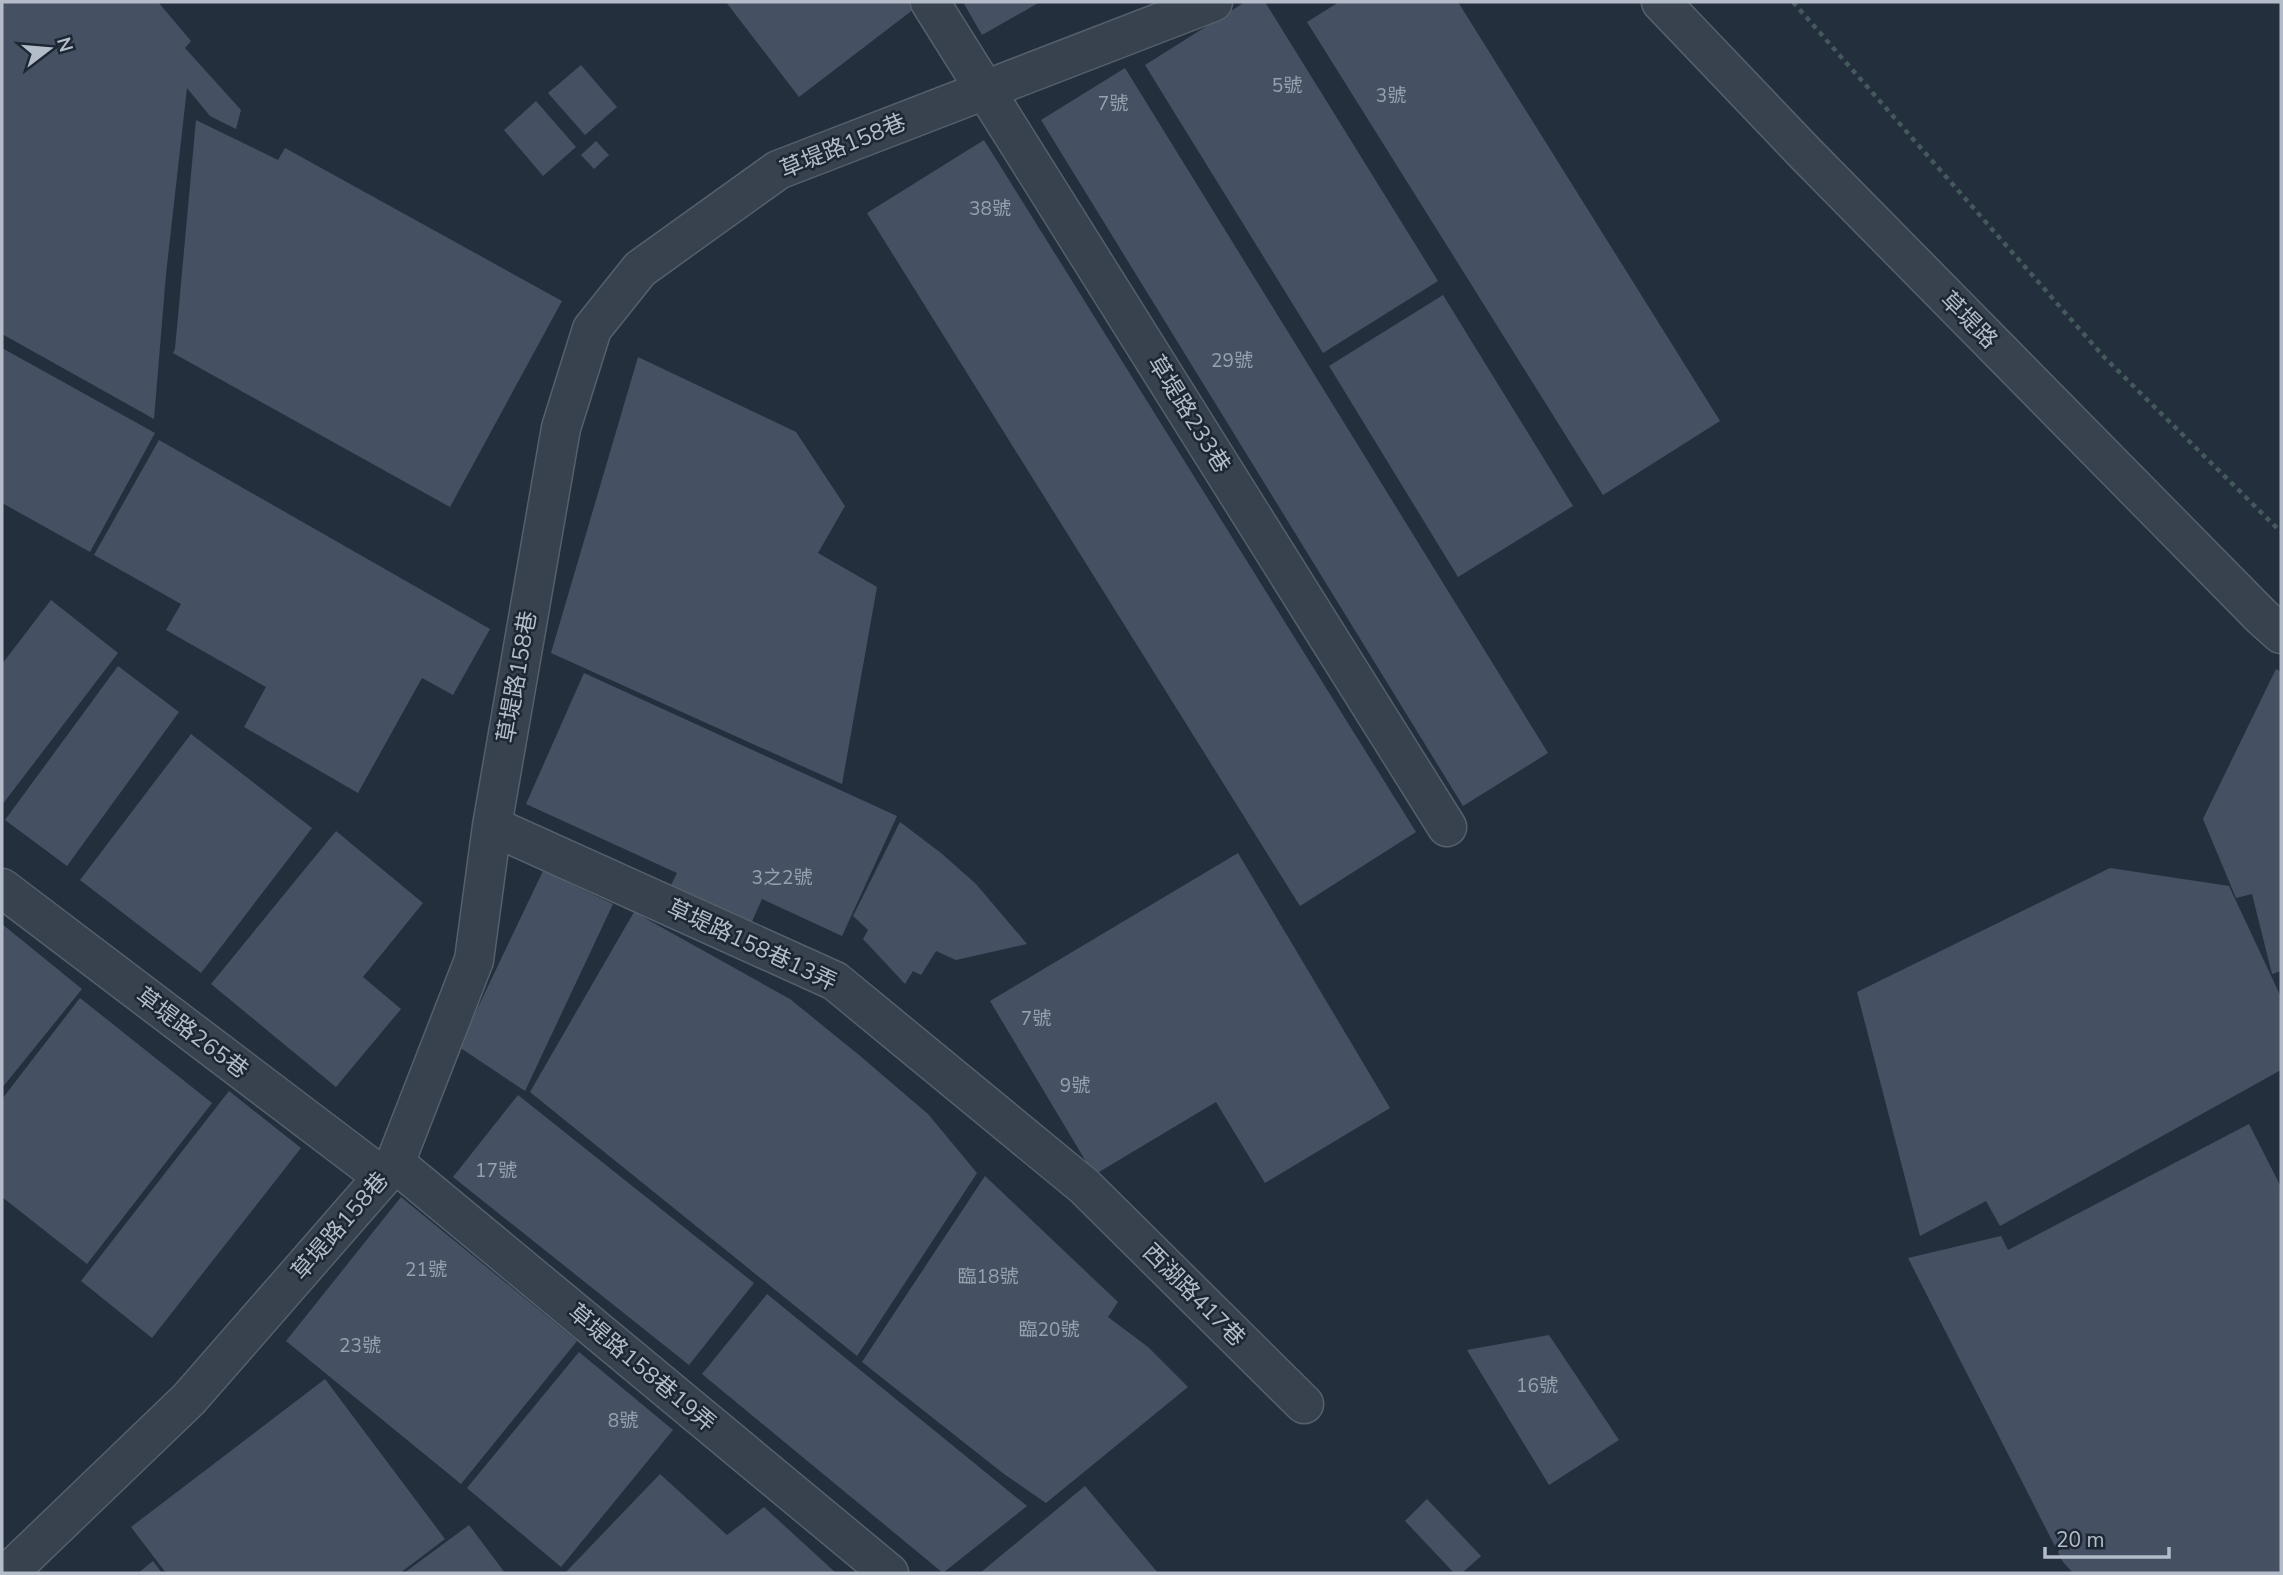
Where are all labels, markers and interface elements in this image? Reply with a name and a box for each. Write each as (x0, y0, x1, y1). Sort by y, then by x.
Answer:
north arrow (14, 14, 84, 84)
text: N (50, 34, 79, 55)
house number: 5號 (1272, 73, 1302, 99)
house number: 3號 (1376, 83, 1406, 109)
house number: 7號 (1098, 91, 1128, 117)
street label: 草堤路158巷 (775, 107, 911, 185)
house number: 38號 (969, 196, 1011, 222)
street label: 草堤路 (1934, 285, 2004, 355)
house number: 29號 (1211, 348, 1253, 374)
street label: 草堤路233巷 (1141, 349, 1237, 479)
street label: 草堤路158巷 (490, 609, 544, 745)
house number: 3之2號 (752, 865, 812, 891)
street label: 草堤路158巷13弄 (662, 892, 842, 998)
street label: 草堤路265巷 (129, 980, 255, 1086)
house number: 7號 (1021, 1006, 1051, 1032)
house number: 9號 (1060, 1073, 1090, 1099)
house number: 17號 (475, 1158, 517, 1184)
street label: 草堤路158巷 (285, 1165, 395, 1287)
street label: 西湖路417巷 (1136, 1237, 1252, 1353)
house number: 21號 (405, 1257, 447, 1283)
house number: 臨18號 (958, 1264, 1018, 1290)
street label: 草堤路158巷19弄 (562, 1297, 722, 1439)
house number: 臨20號 (1019, 1317, 1079, 1343)
house number: 23號 (339, 1333, 381, 1359)
house number: 16號 (1516, 1373, 1558, 1399)
house number: 8號 (608, 1408, 638, 1434)
scale bar (2045, 1516, 2169, 1560)
text: 20 m (2056, 1526, 2105, 1554)

